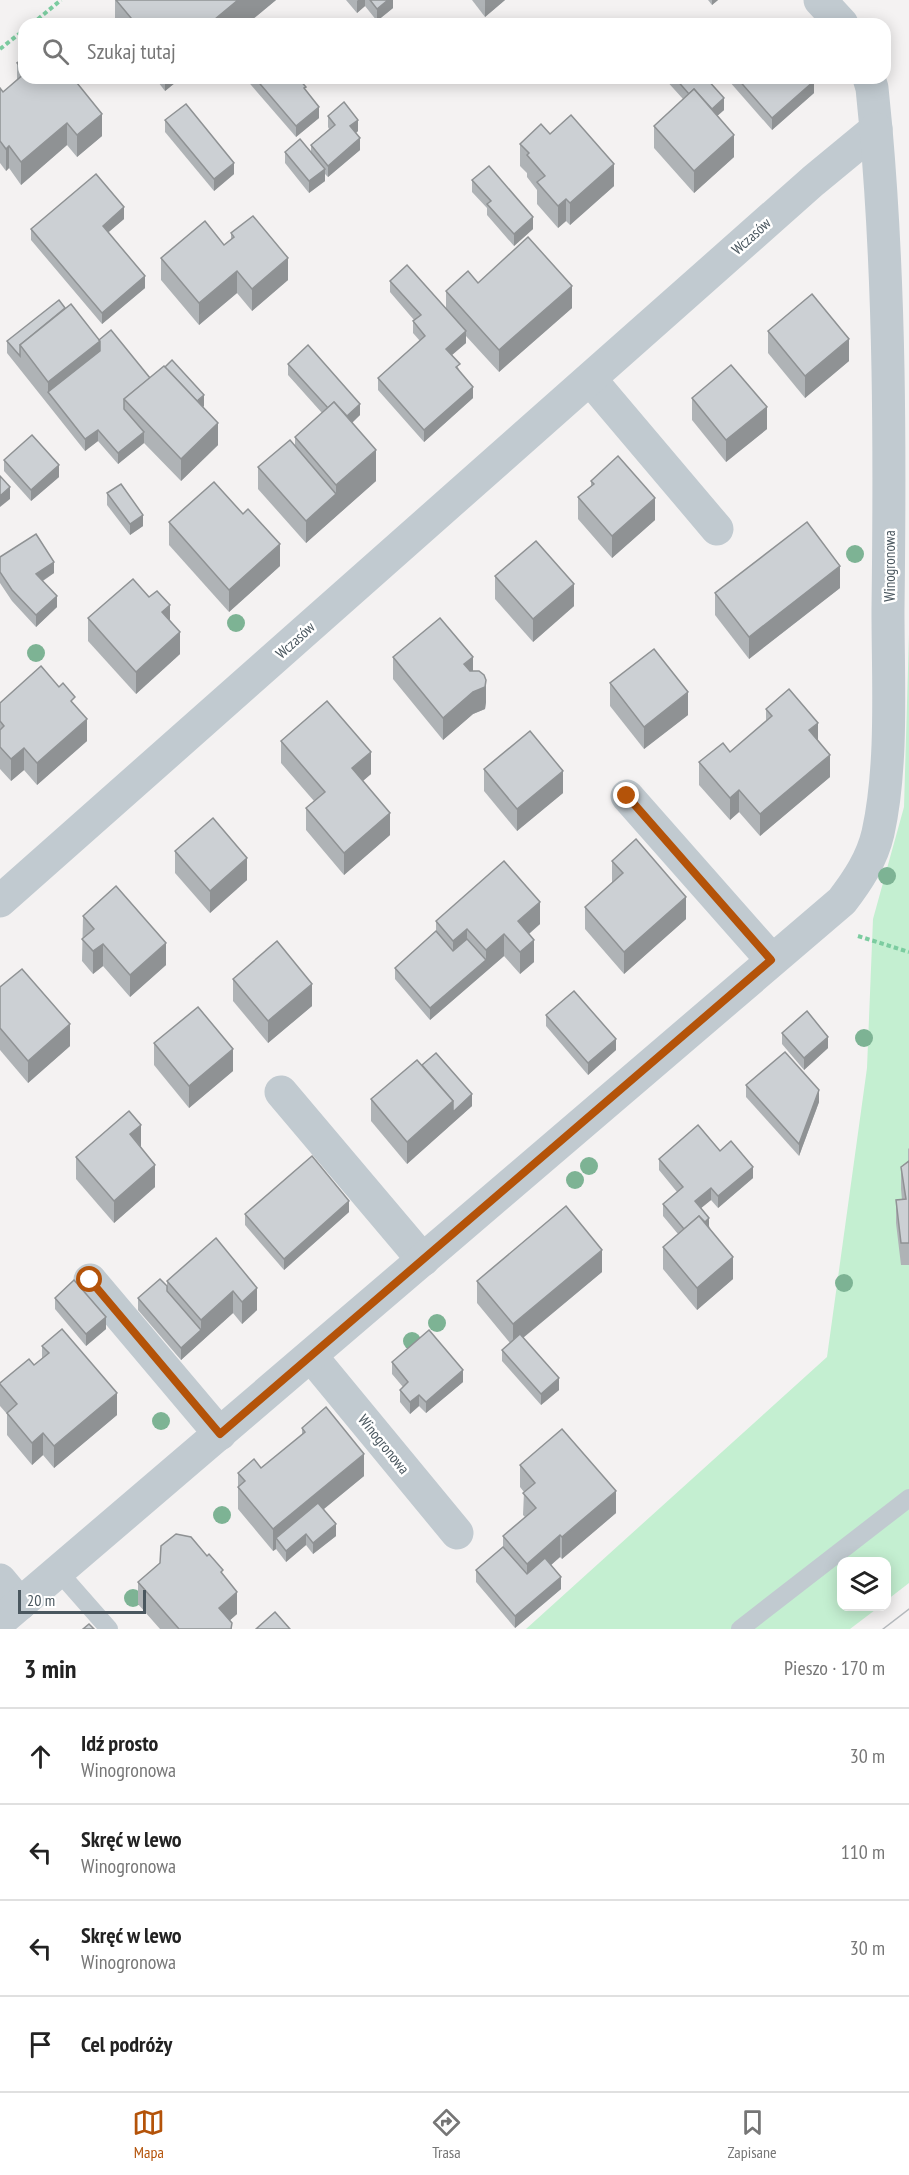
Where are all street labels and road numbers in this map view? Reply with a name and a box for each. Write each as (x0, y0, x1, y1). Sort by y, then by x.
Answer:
street label: Wczasów (727, 213, 775, 259)
street label: Winogronowa (880, 530, 899, 602)
street label: Wczasów (271, 617, 319, 663)
street label: Winogronowa (354, 1410, 414, 1478)

